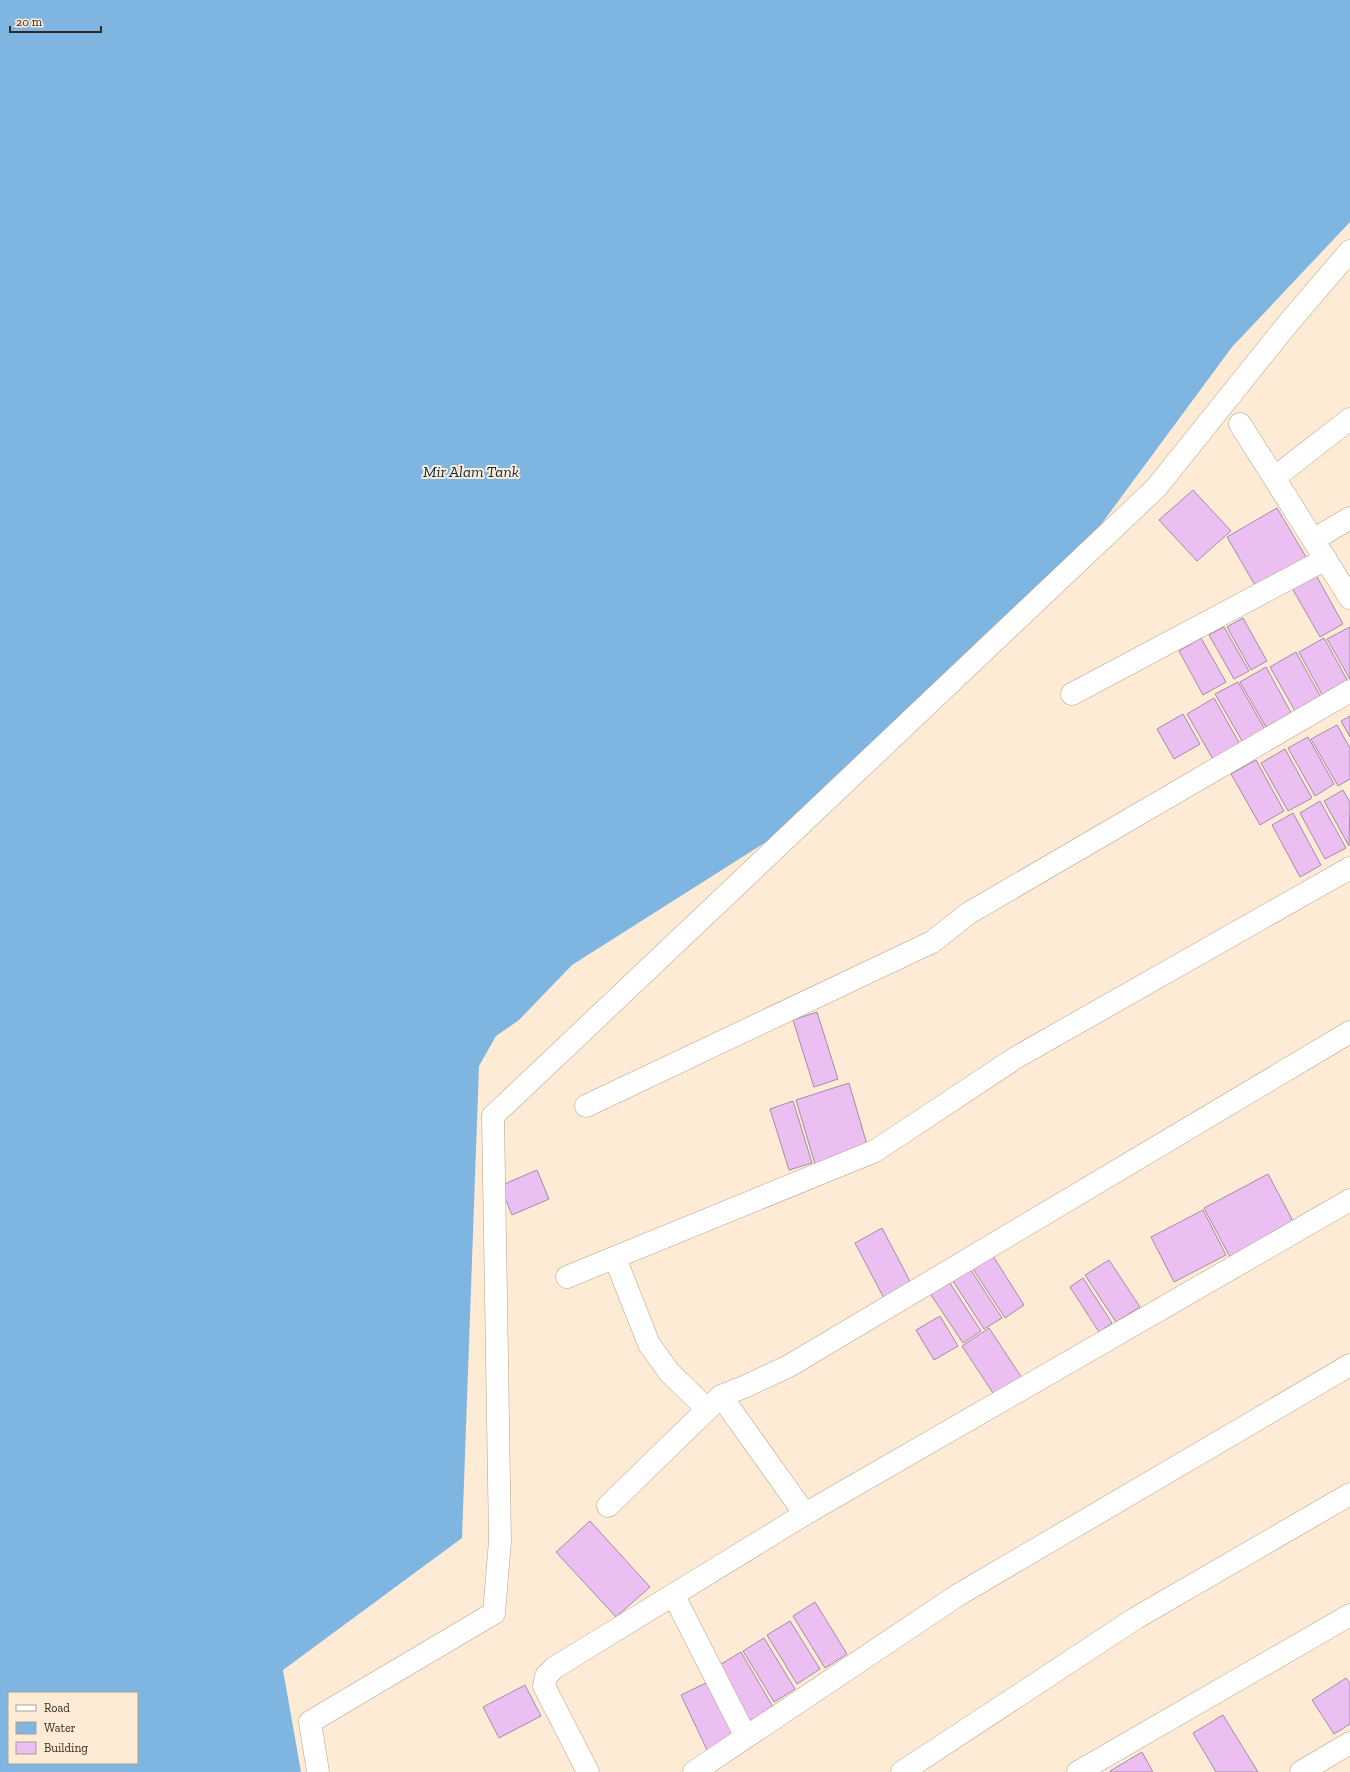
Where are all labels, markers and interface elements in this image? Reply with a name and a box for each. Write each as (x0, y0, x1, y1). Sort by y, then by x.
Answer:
scale bar (10, 8, 101, 34)
text: 20 m (16, 15, 43, 29)
water label: Mir Alam Tank (423, 462, 519, 481)
legend (8, 1692, 138, 1764)
text: Road (44, 1701, 70, 1715)
text: Water (44, 1721, 76, 1735)
text: Building (44, 1741, 88, 1755)

